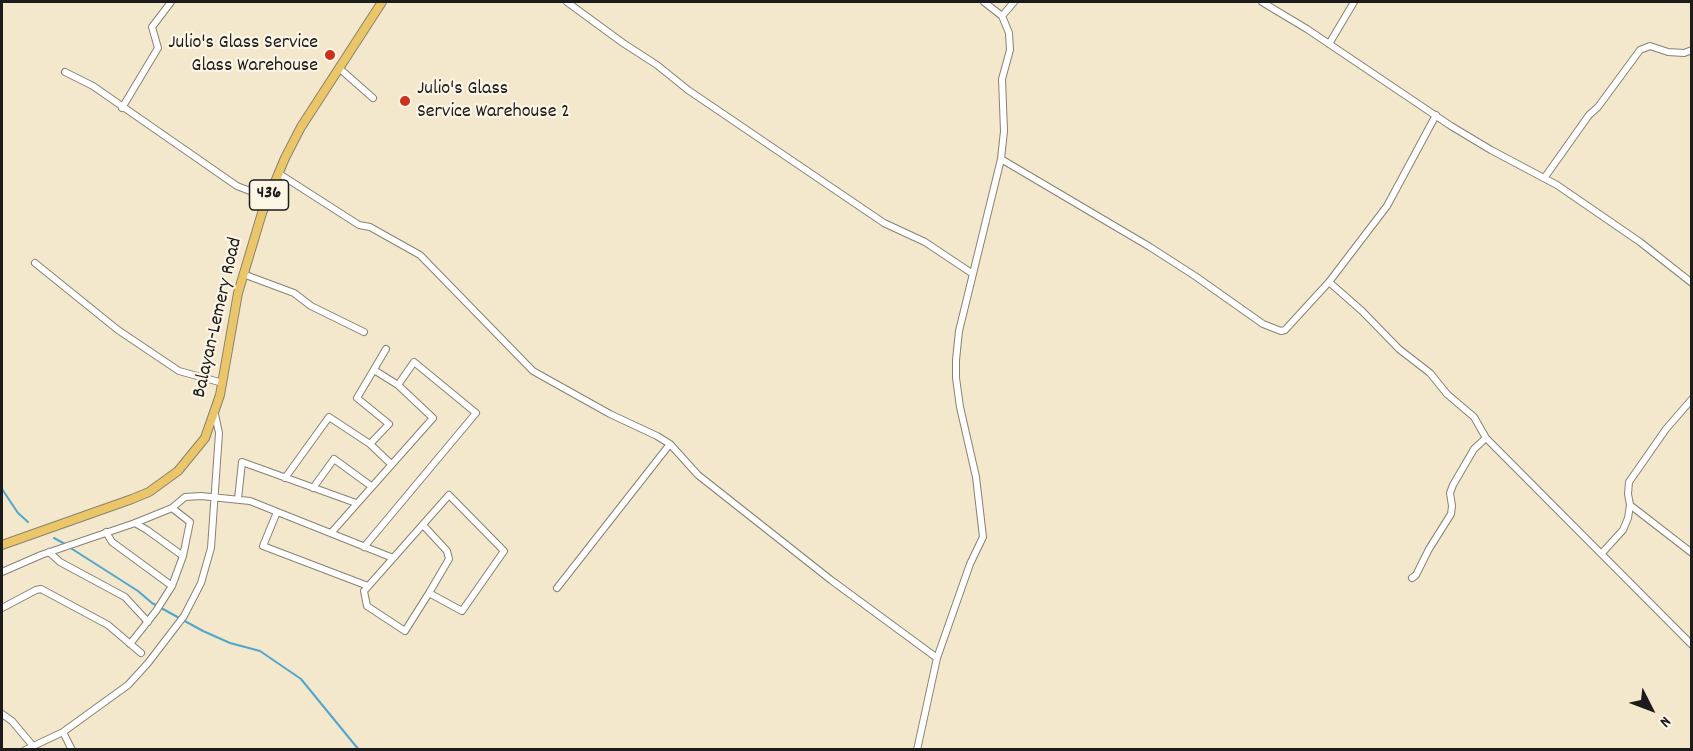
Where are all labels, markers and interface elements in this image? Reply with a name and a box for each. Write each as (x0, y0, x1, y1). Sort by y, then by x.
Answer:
place label: Julio's Glass Service Glass Warehouse (168, 32, 318, 79)
marker: Julio's Glass Service Glass Warehouse (323, 48, 337, 62)
place label: Julio's Glass Service Warehouse 2 (417, 78, 570, 125)
marker: Julio's Glass Service Warehouse 2 (398, 94, 412, 108)
road number: 436 (250, 180, 288, 210)
street label: Balayan-Lemery Road (189, 236, 249, 400)
north arrow (1621, 679, 1681, 739)
text: N (1654, 711, 1676, 732)

